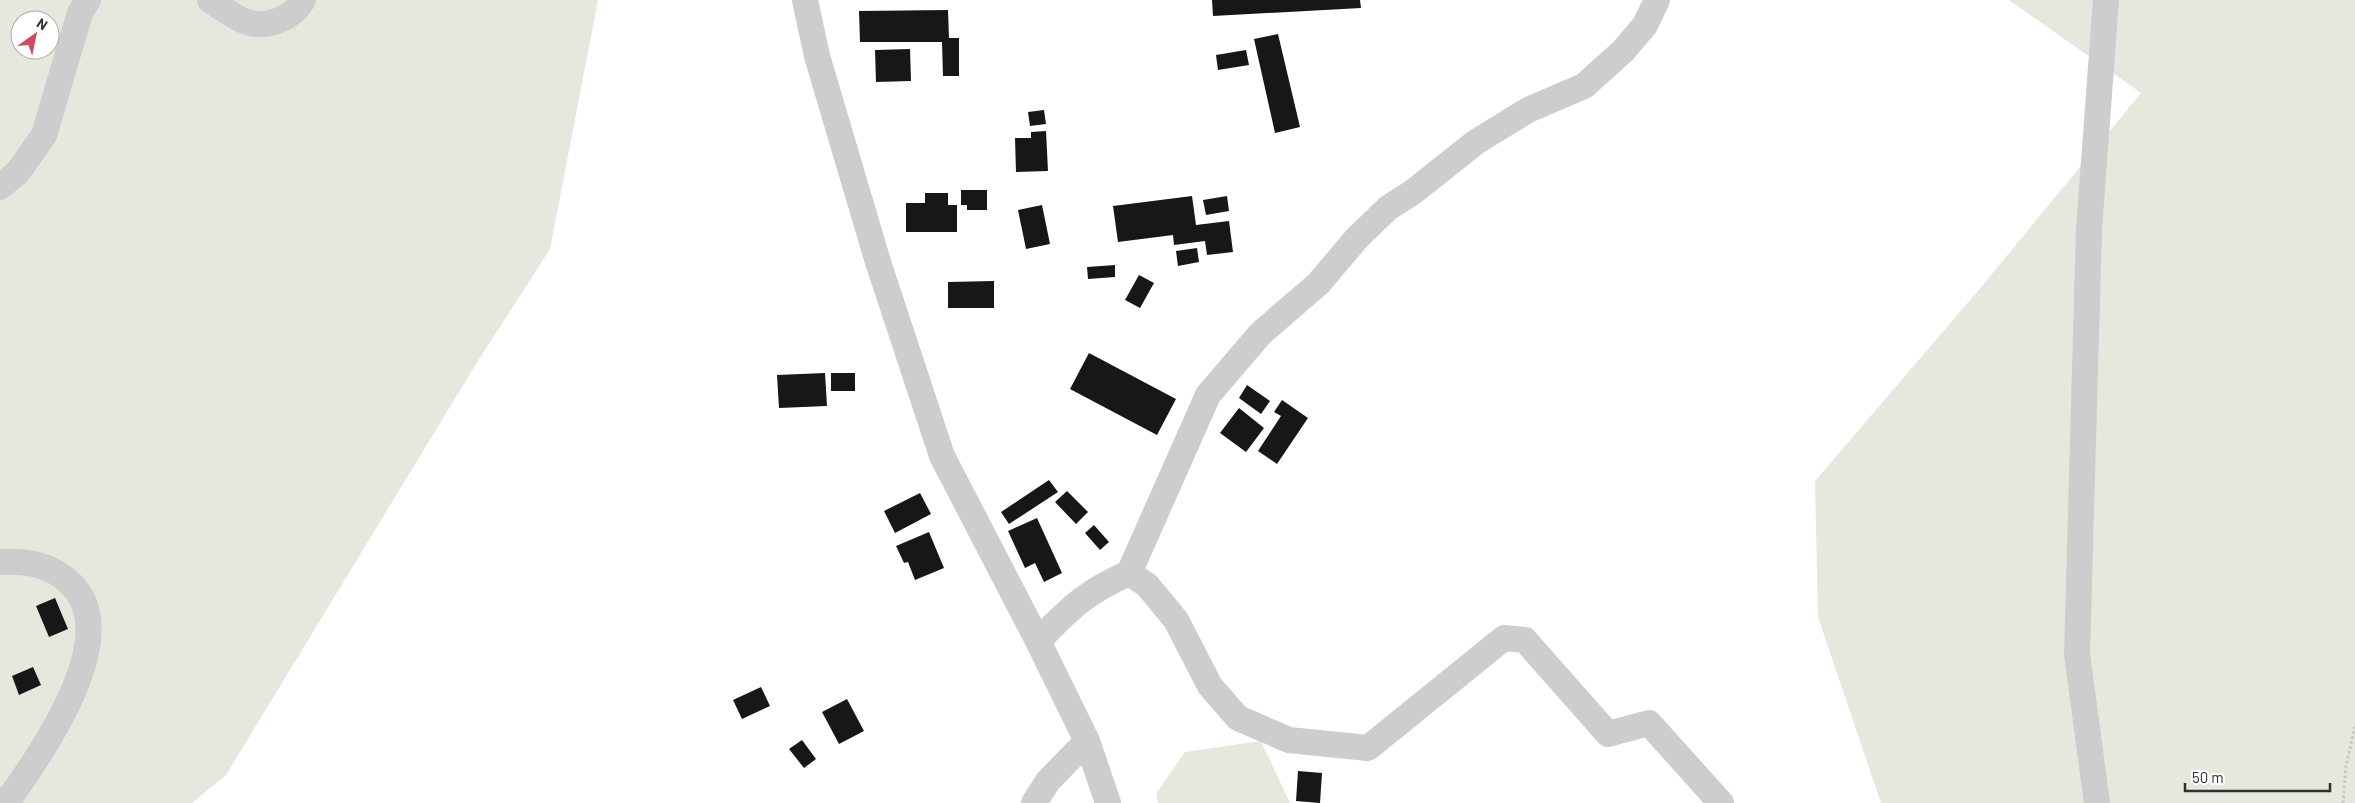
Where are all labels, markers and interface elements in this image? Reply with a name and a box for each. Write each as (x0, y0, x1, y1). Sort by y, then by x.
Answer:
north arrow (10, 10, 60, 60)
text: N (34, 14, 51, 33)
scale bar (2185, 760, 2330, 792)
text: 50 m (2192, 768, 2224, 786)

